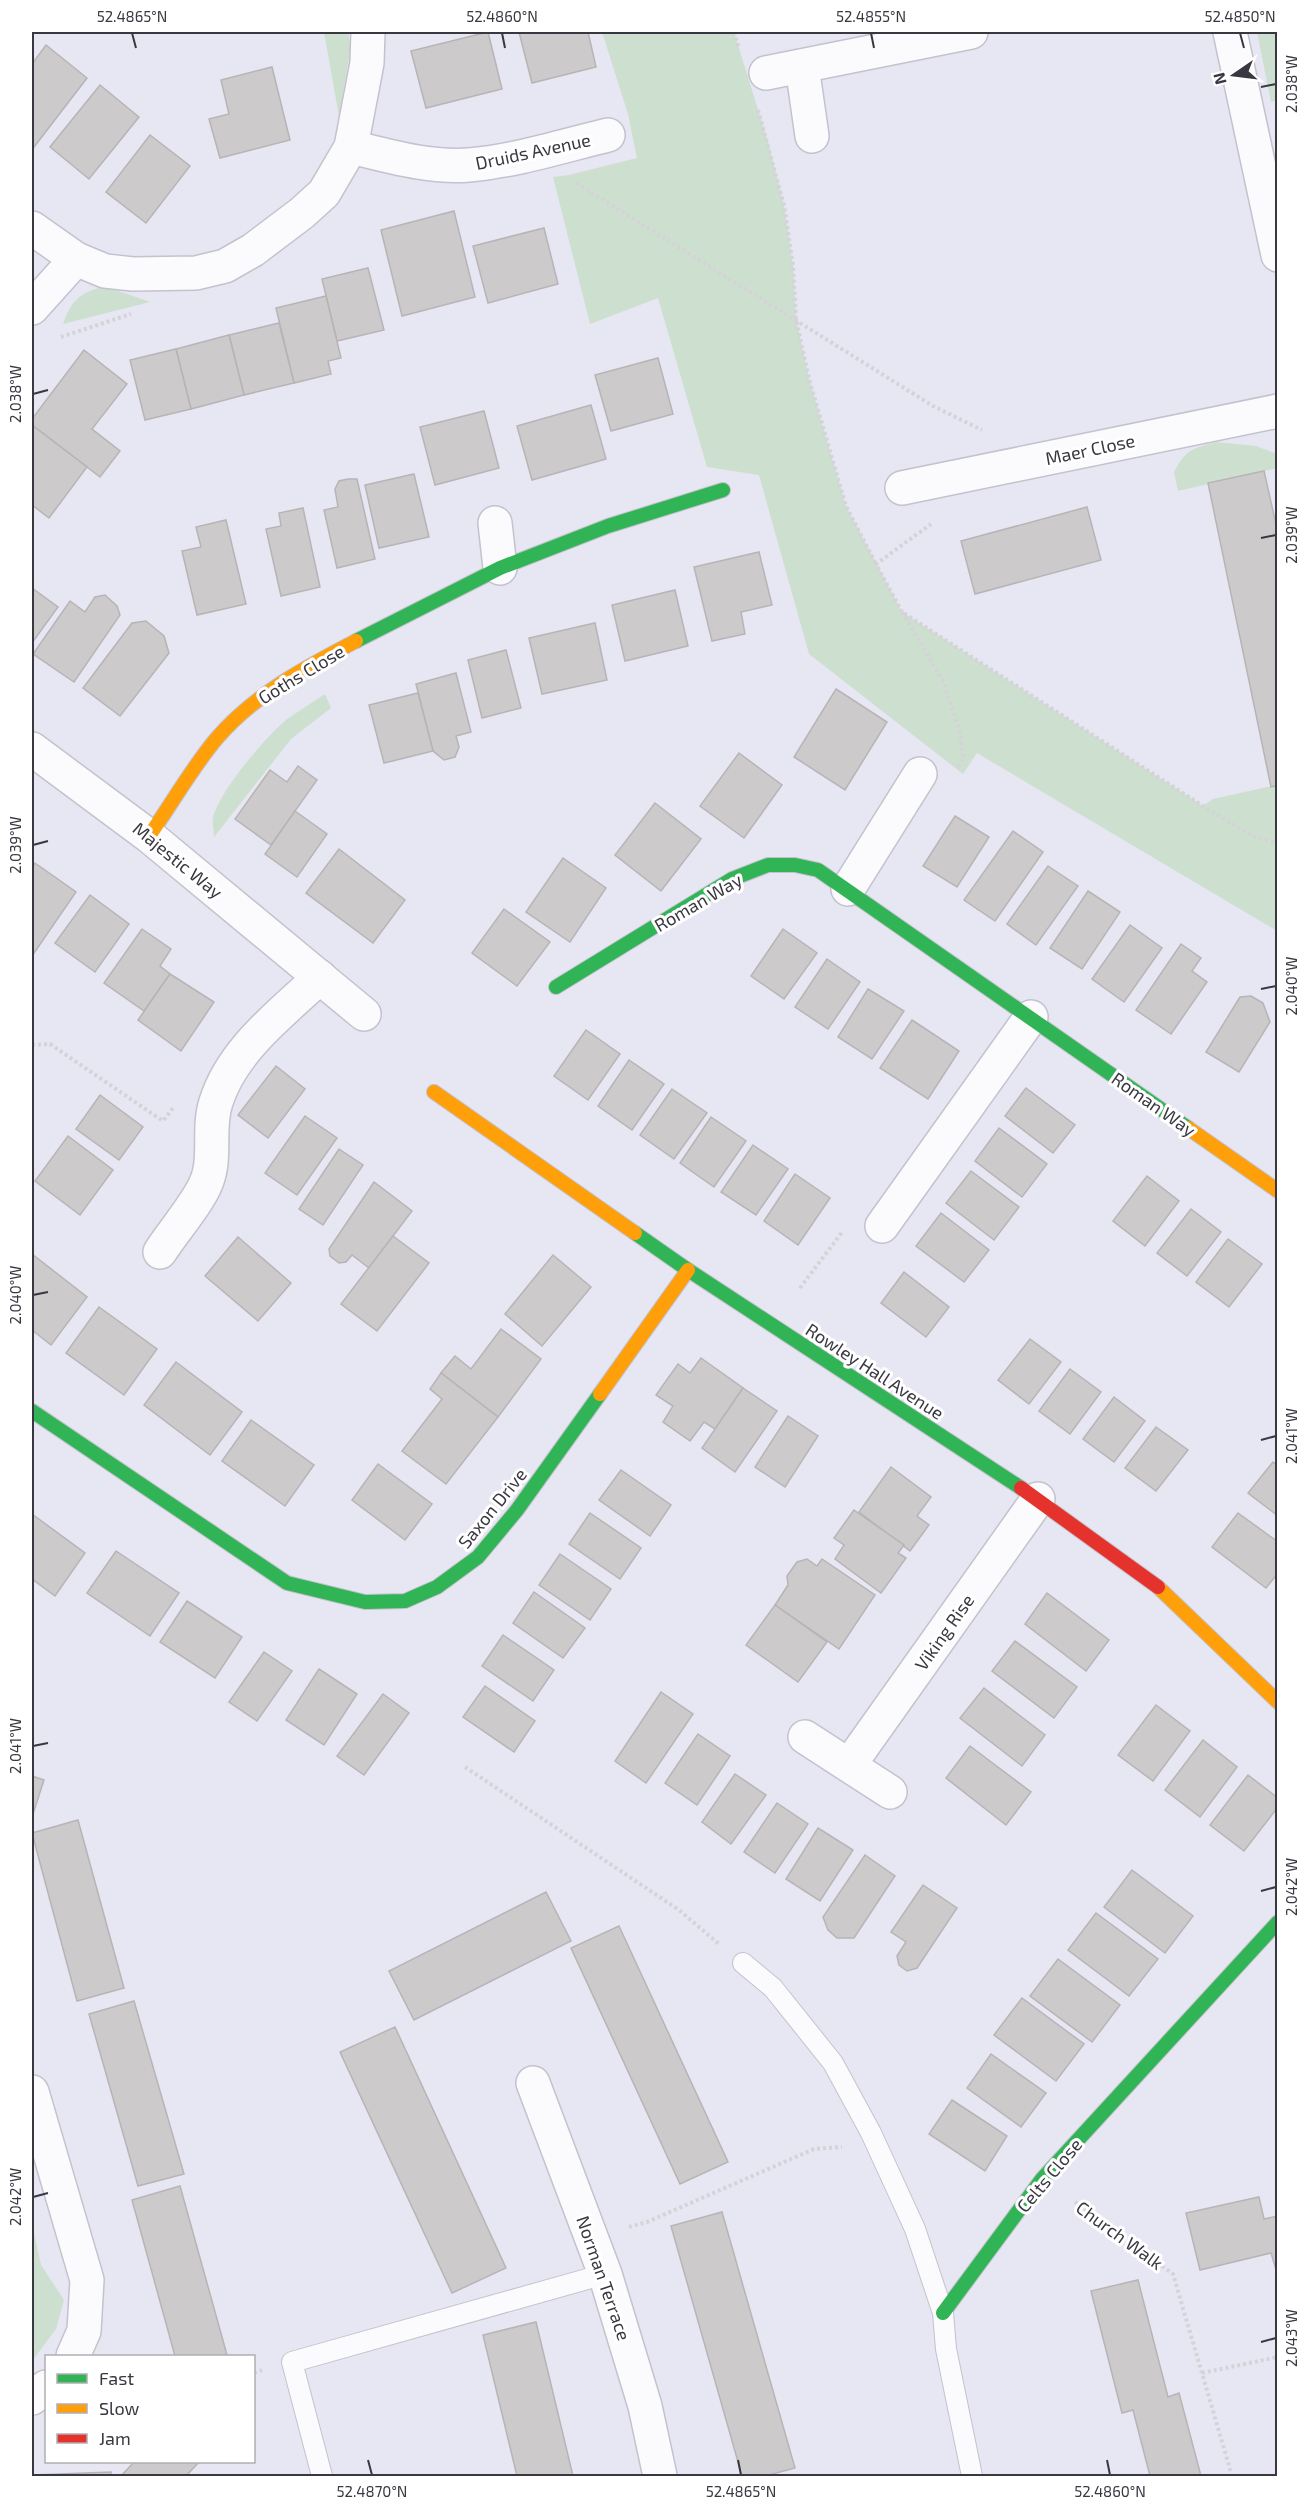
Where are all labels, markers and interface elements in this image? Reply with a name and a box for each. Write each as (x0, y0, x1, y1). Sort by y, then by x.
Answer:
text: 52.4865°N (97, 7, 167, 25)
text: 52.4860°N (466, 7, 538, 25)
text: 52.4855°N (836, 7, 906, 25)
text: 52.4850°N (1204, 7, 1276, 25)
north arrow (1204, 45, 1264, 105)
text: 2.038°W (1282, 55, 1300, 113)
text: N (1208, 71, 1230, 87)
street label: Druids Avenue (473, 128, 593, 174)
text: 2.038°W (6, 365, 24, 423)
street label: Maer Close (1043, 429, 1137, 469)
text: 2.039°W (1282, 506, 1300, 564)
street label: Goths Close (254, 640, 348, 708)
text: 2.039°W (6, 816, 24, 874)
street label: Majestic Way (129, 817, 228, 903)
street label: Roman Way (650, 868, 746, 936)
text: 2.040°W (1282, 957, 1300, 1015)
street label: Roman Way (1108, 1067, 1201, 1141)
text: 2.040°W (6, 1266, 24, 1324)
street label: Rowley Hall Avenue (802, 1318, 948, 1424)
text: 2.041°W (1282, 1408, 1300, 1464)
street label: Saxon Drive (453, 1463, 531, 1553)
street label: Viking Rise (910, 1590, 978, 1674)
text: 2.041°W (6, 1718, 24, 1774)
text: 2.042°W (1282, 1858, 1300, 1916)
street label: Celts Close (1012, 2134, 1086, 2216)
text: 2.042°W (6, 2168, 24, 2226)
street label: Church Walk (1072, 2196, 1168, 2274)
street label: Norman Terrace (572, 2213, 636, 2343)
text: 2.043°W (1282, 2309, 1300, 2367)
legend (45, 2355, 255, 2463)
text: Fast (99, 2367, 134, 2389)
text: Slow (99, 2397, 140, 2419)
text: Jam (99, 2427, 131, 2449)
text: 52.4870°N (337, 2482, 407, 2500)
text: 52.4865°N (706, 2482, 776, 2500)
text: 52.4860°N (1074, 2482, 1146, 2500)

